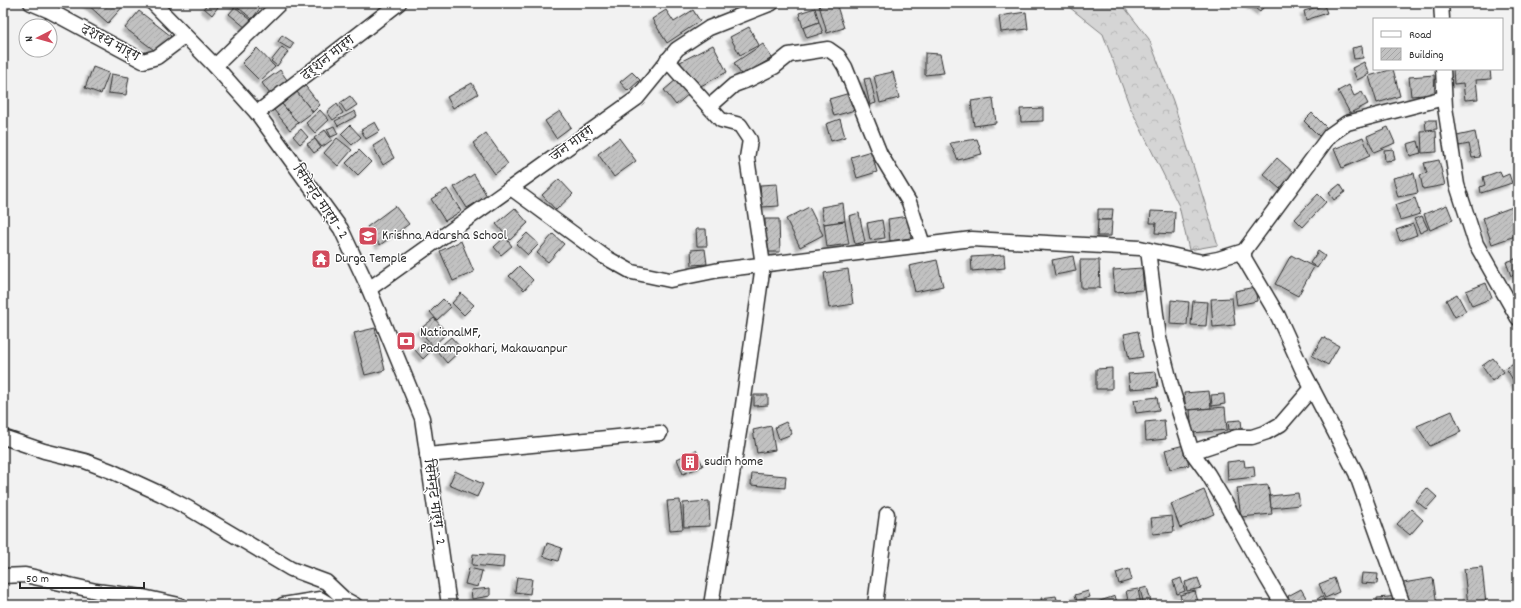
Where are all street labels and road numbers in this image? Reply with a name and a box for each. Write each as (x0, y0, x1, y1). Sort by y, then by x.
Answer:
street label: दशरथ मार्ग (76, 19, 144, 67)
street label: दर्शन मार्ग (296, 30, 360, 86)
street label: जन मार्ग (545, 121, 599, 167)
street label: सिमेन्ट मार्ग - 2 (287, 160, 353, 244)
street label: सिमेन्ट मार्ग - 2 (418, 458, 450, 546)

